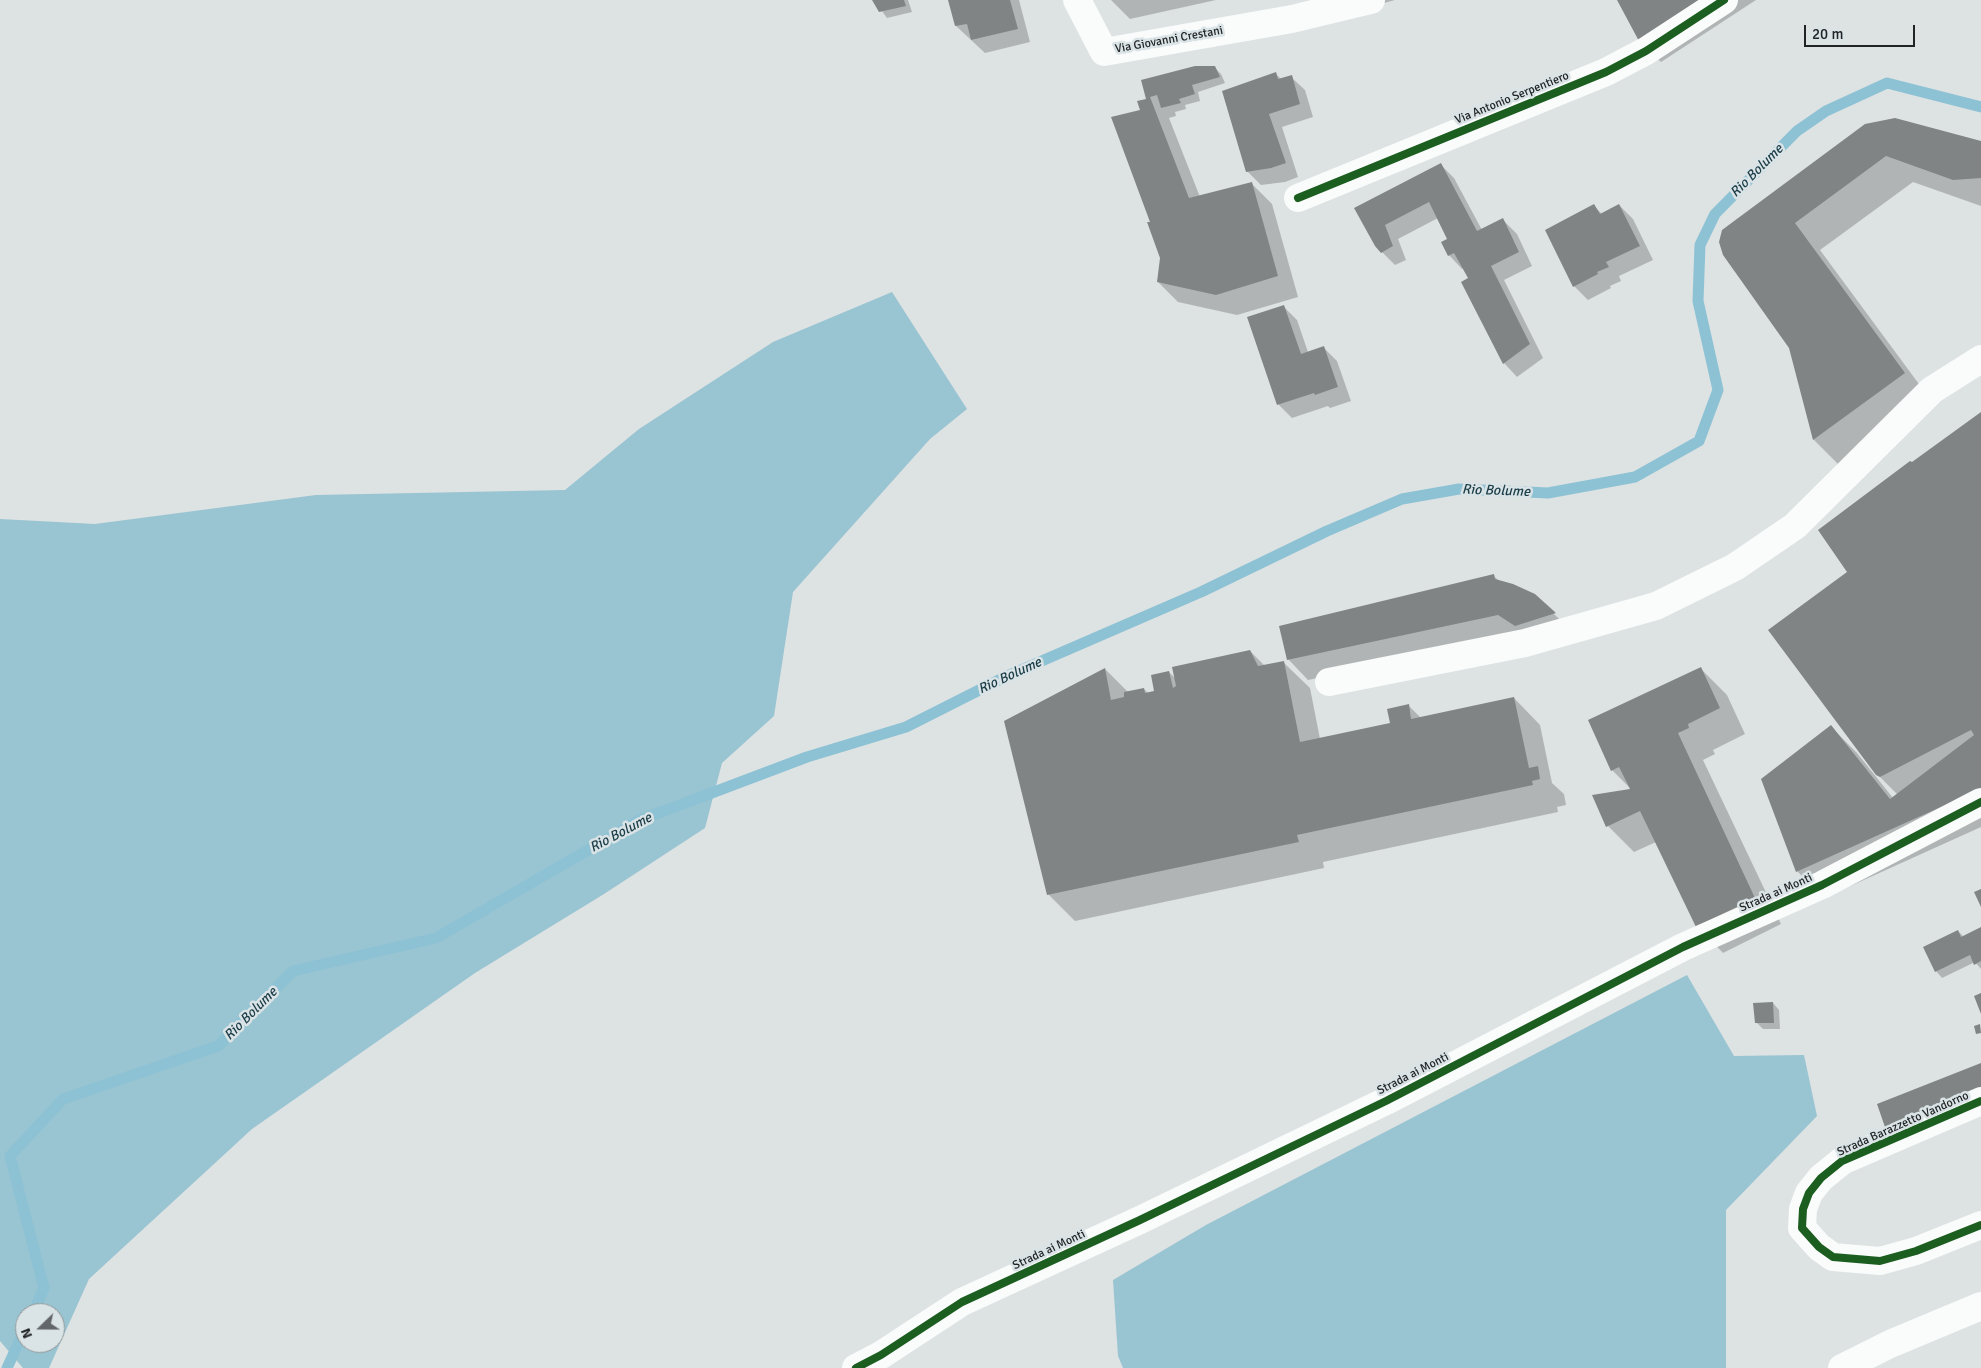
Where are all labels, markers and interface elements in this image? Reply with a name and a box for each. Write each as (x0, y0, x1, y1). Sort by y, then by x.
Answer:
scale bar (1806, 15, 1917, 47)
street label: Via Giovanni Crestani (1114, 23, 1224, 57)
text: 20 m (1812, 25, 1843, 43)
street label: Via Antonio Serpentiero (1453, 69, 1571, 127)
water label: Rio Bolume (1727, 141, 1787, 201)
water label: Rio Bolume (1462, 481, 1530, 501)
water label: Rio Bolume (976, 654, 1044, 698)
water label: Rio Bolume (587, 810, 655, 856)
street label: Strada ai Monti (1737, 870, 1815, 916)
water label: Rio Bolume (221, 984, 281, 1044)
street label: Strada ai Monti (1375, 1050, 1451, 1098)
street label: Strada Barazzetto Vandorno (1835, 1088, 1971, 1160)
street label: Strada ai Monti (1010, 1227, 1088, 1273)
north arrow (15, 1303, 65, 1353)
text: N (17, 1326, 36, 1341)

